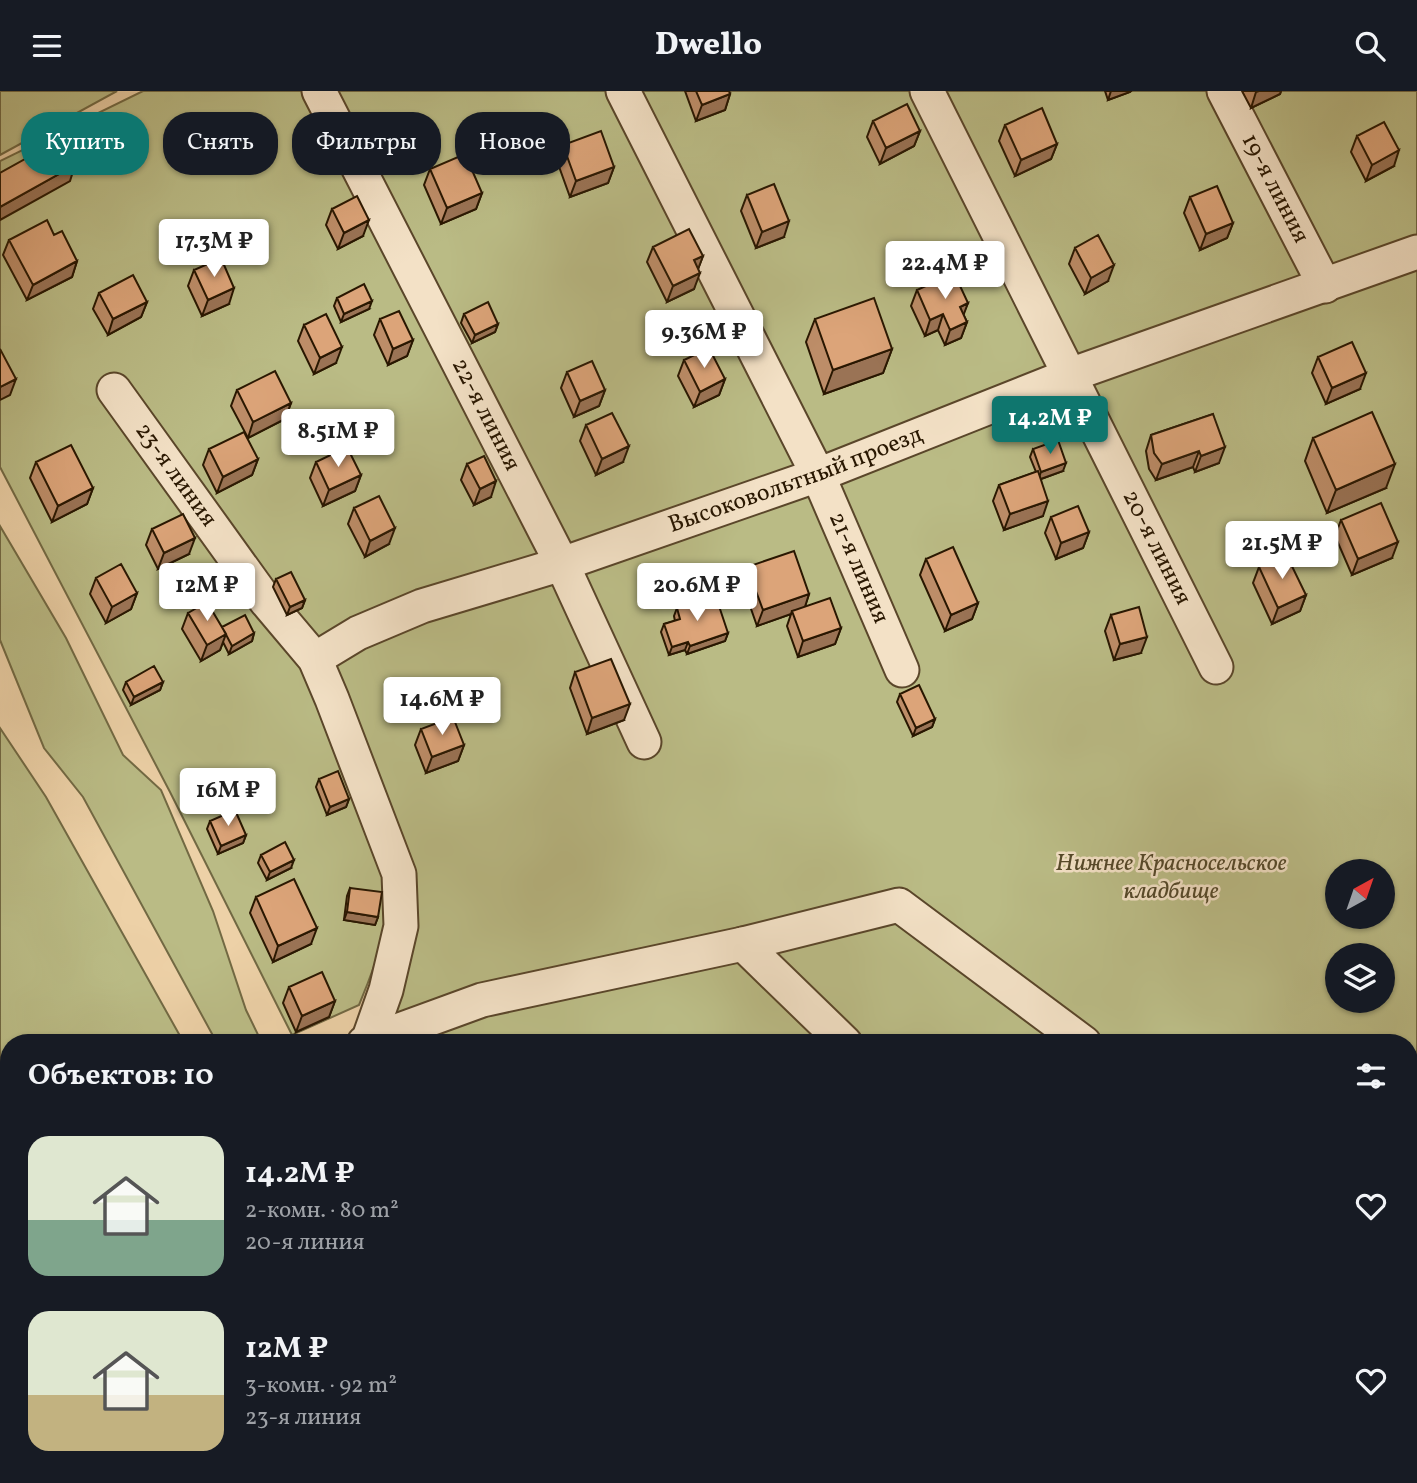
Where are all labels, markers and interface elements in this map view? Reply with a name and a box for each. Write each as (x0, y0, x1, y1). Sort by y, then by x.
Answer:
text: Dwello (655, 24, 762, 68)
icon: menu (28, 27, 66, 65)
icon: search (1351, 27, 1389, 65)
chip: Купить (21, 112, 149, 175)
chip: Снять (163, 112, 278, 175)
chip: Фильтры (292, 112, 441, 175)
chip: Новое (455, 112, 570, 175)
street label: 19-я линия (1232, 128, 1317, 250)
pin: 17.3M ₽ (149, 219, 279, 279)
text: 17.3M ₽ (175, 226, 253, 258)
pin: 22.4M ₽ (880, 241, 1010, 301)
text: 22.4M ₽ (902, 248, 989, 280)
pin: 9.36M ₽ (639, 310, 769, 370)
text: 9.36M ₽ (661, 317, 747, 349)
street label: 22-я линия (442, 352, 528, 477)
pin: 14.2M ₽ (985, 397, 1115, 456)
text: 14.2M ₽ (1008, 403, 1092, 435)
pin: 8.51M ₽ (273, 409, 403, 469)
street label: 23-я линия (126, 416, 225, 534)
text: 8.51M ₽ (297, 416, 379, 448)
street label: Высоковольтный проезд (664, 418, 928, 543)
street label: 20-я линия (1113, 484, 1199, 611)
street label: 21-я линия (819, 507, 897, 629)
pin: 21.5M ₽ (1217, 521, 1347, 581)
text: 21.5M ₽ (1241, 528, 1323, 560)
pin: 12M ₽ (158, 563, 256, 623)
pin: 20.6M ₽ (632, 563, 762, 623)
text: 12M ₽ (175, 570, 239, 602)
text: 20.6M ₽ (653, 570, 741, 602)
pin: 14.6M ₽ (377, 677, 507, 737)
text: 14.6M ₽ (400, 684, 484, 716)
pin: 16M ₽ (179, 769, 277, 828)
text: 16M ₽ (196, 775, 260, 807)
park label: Нижнее Красносельское кладбище (1056, 847, 1287, 909)
north arrow (1325, 859, 1395, 929)
map controls (1325, 859, 1395, 1013)
button: layers (1325, 943, 1395, 1013)
text: Объектов: 10 (28, 1055, 214, 1097)
icon: filters (1352, 1057, 1390, 1095)
text: 14.2M ₽ (245, 1153, 355, 1195)
icon: home (84, 1164, 168, 1248)
icon: heart (1352, 1187, 1390, 1225)
text: 2-комн. · 80 m² (245, 1195, 399, 1227)
text: 20-я линия (245, 1227, 364, 1259)
text: 12M ₽ (245, 1328, 328, 1370)
icon: home (84, 1339, 168, 1423)
icon: heart (1352, 1362, 1390, 1400)
text: 3-комн. · 92 m² (245, 1370, 397, 1402)
text: 23-я линия (245, 1402, 361, 1434)

